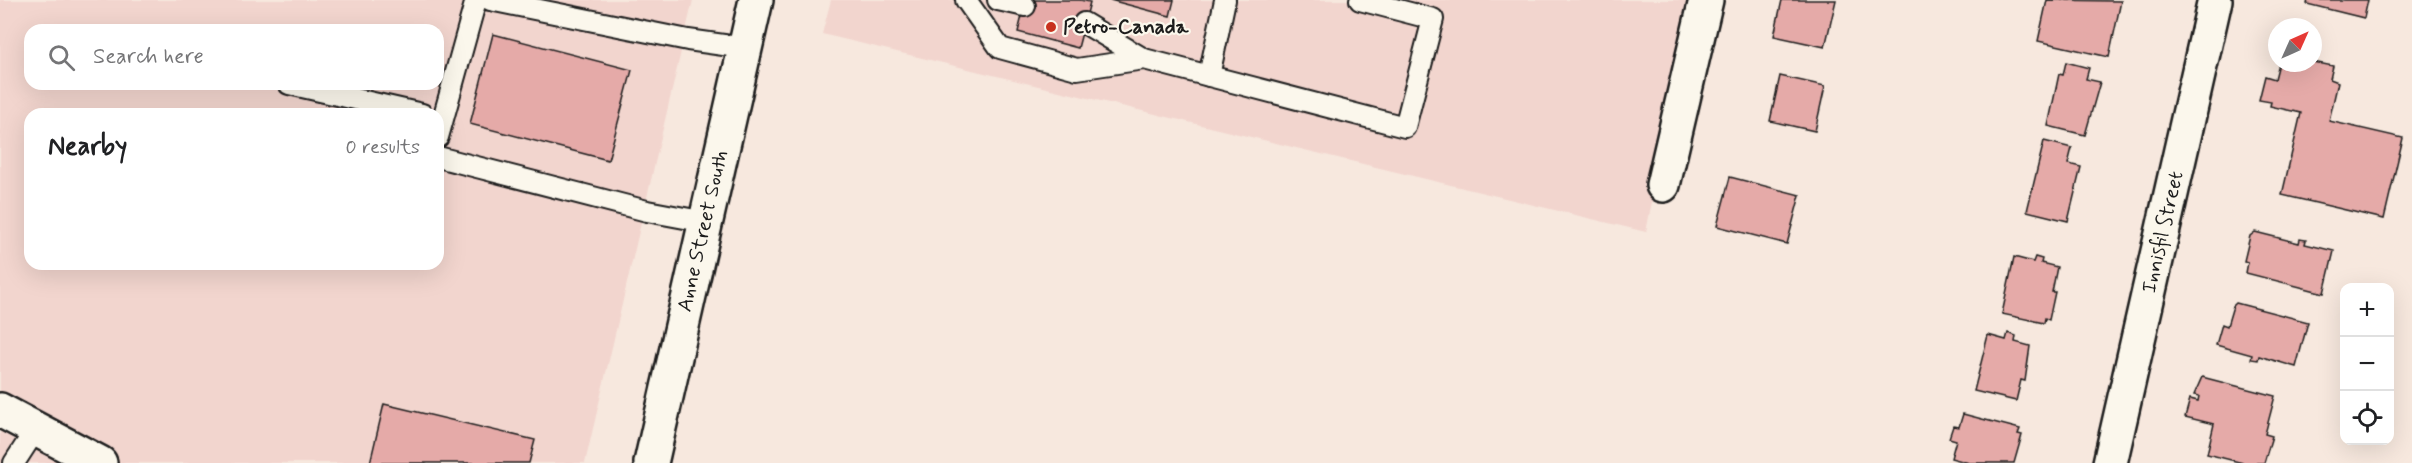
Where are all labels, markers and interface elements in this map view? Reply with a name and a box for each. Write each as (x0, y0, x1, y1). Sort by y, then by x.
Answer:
place label: Petro-Canada (1063, 13, 1190, 41)
north arrow (2268, 18, 2322, 72)
marker: Petro-Canada (1044, 20, 1058, 34)
search box (24, 24, 444, 90)
icon: search (45, 41, 78, 74)
text: Search here (93, 43, 204, 71)
text: Nearby (48, 130, 127, 164)
text: 0 results (346, 134, 420, 161)
street label: Anne Street South (671, 147, 735, 315)
street label: Innisfil Street (2135, 168, 2191, 296)
map controls (2340, 283, 2394, 445)
button: + (2340, 283, 2394, 337)
button: − (2340, 337, 2394, 391)
button: locate (2340, 391, 2394, 445)

